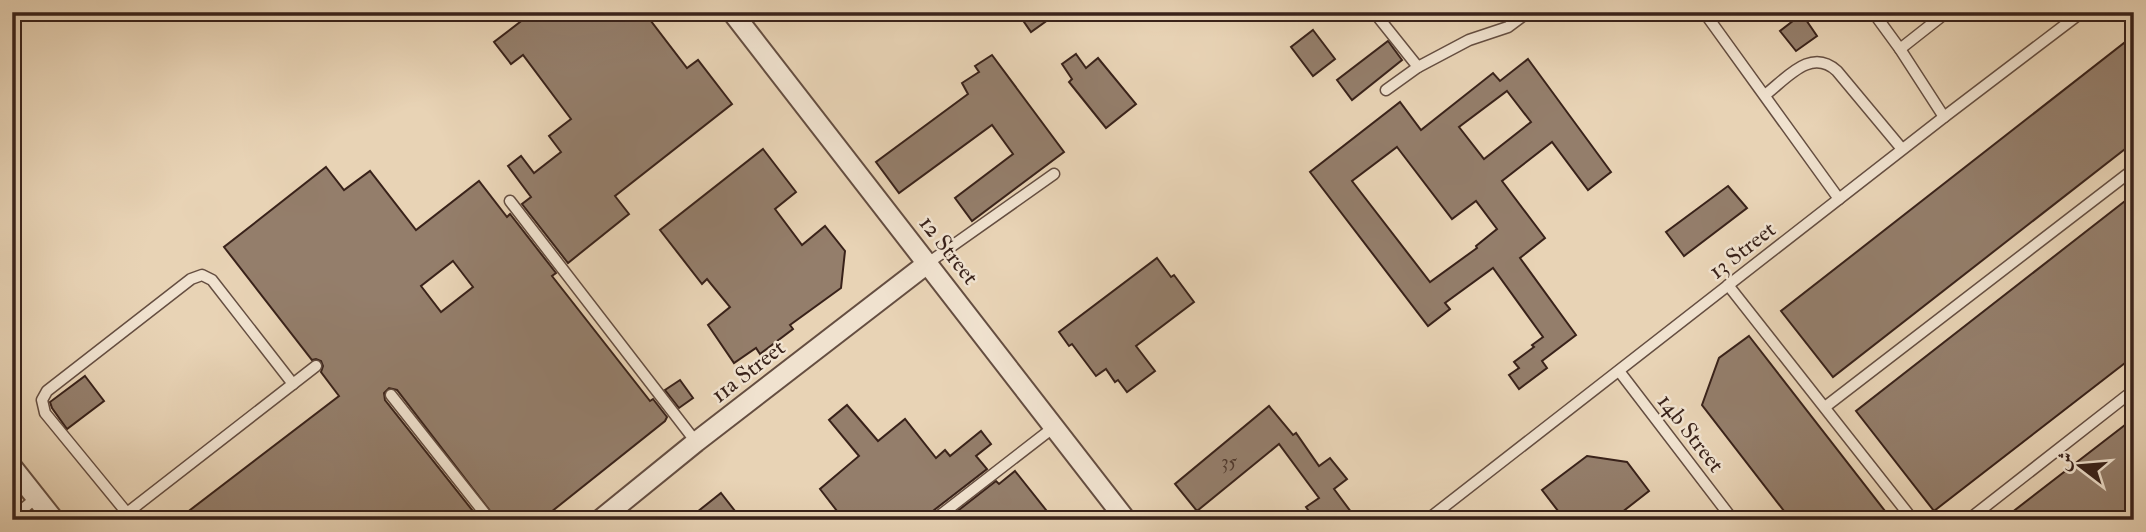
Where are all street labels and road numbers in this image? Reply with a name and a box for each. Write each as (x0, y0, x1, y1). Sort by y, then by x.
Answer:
street label: 12 Street (913, 209, 985, 291)
street label: 13 Street (1703, 215, 1781, 285)
street label: 11a Street (705, 333, 791, 409)
street label: 14b Street (1651, 388, 1731, 478)

